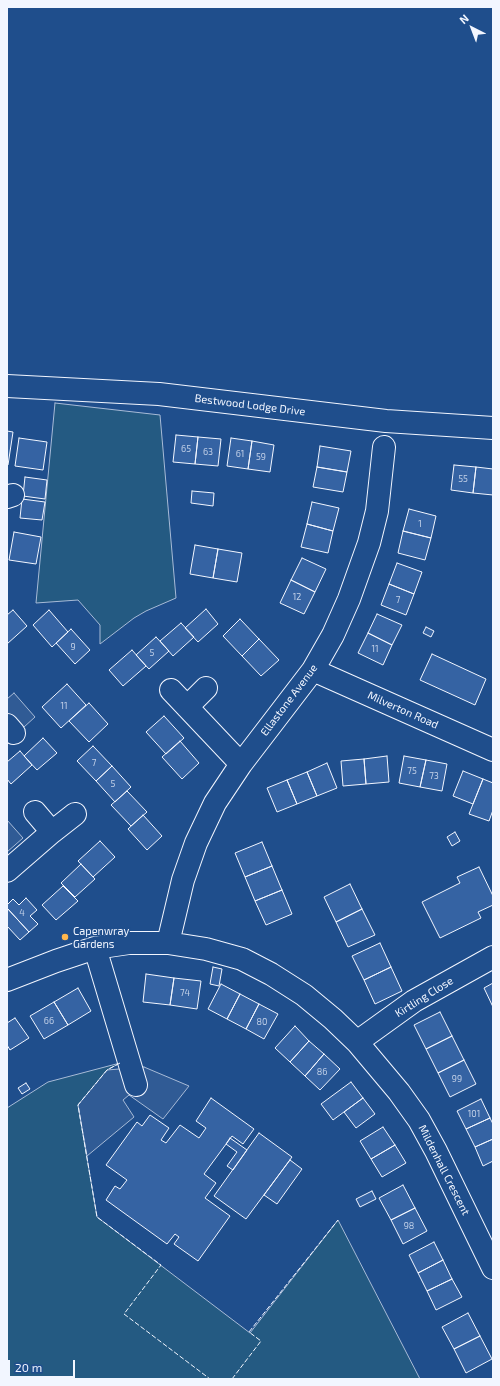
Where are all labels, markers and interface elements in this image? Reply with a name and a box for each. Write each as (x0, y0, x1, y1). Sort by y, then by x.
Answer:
north arrow (452, 8, 492, 48)
text: N (456, 11, 471, 26)
street label: Bestwood Lodge Drive (194, 392, 306, 418)
house number: 65 (181, 444, 191, 454)
house number: 63 (203, 447, 213, 457)
house number: 61 (236, 449, 244, 459)
house number: 59 (256, 452, 266, 462)
house number: 55 (458, 474, 468, 484)
house number: 1 (418, 519, 422, 529)
house number: 12 (293, 592, 301, 602)
house number: 7 (396, 595, 400, 605)
house number: 9 (70, 642, 76, 652)
house number: 11 (371, 644, 379, 654)
house number: 5 (150, 648, 154, 658)
street label: Ellastone Avenue (258, 662, 320, 738)
street label: Milverton Road (366, 688, 440, 732)
house number: 11 (60, 701, 68, 711)
house number: 7 (92, 758, 96, 768)
house number: 75 (407, 766, 417, 776)
house number: 73 (429, 771, 439, 781)
house number: 5 (111, 779, 115, 789)
house number: 4 (19, 908, 25, 918)
place label: Capenwray Gardens (73, 924, 129, 950)
marker: Capenwray Gardens (60, 932, 70, 942)
street label: Kirtling Close (392, 974, 456, 1020)
house number: 74 (180, 988, 190, 998)
house number: 66 (44, 1016, 54, 1026)
house number: 80 (257, 1017, 267, 1027)
house number: 86 (317, 1067, 327, 1077)
house number: 99 (452, 1074, 462, 1084)
house number: 101 (468, 1109, 480, 1119)
street label: Mildenhall Crescent (416, 1123, 472, 1217)
house number: 98 (404, 1221, 414, 1231)
scale bar (10, 1352, 77, 1378)
text: 20 m (15, 1360, 42, 1374)

